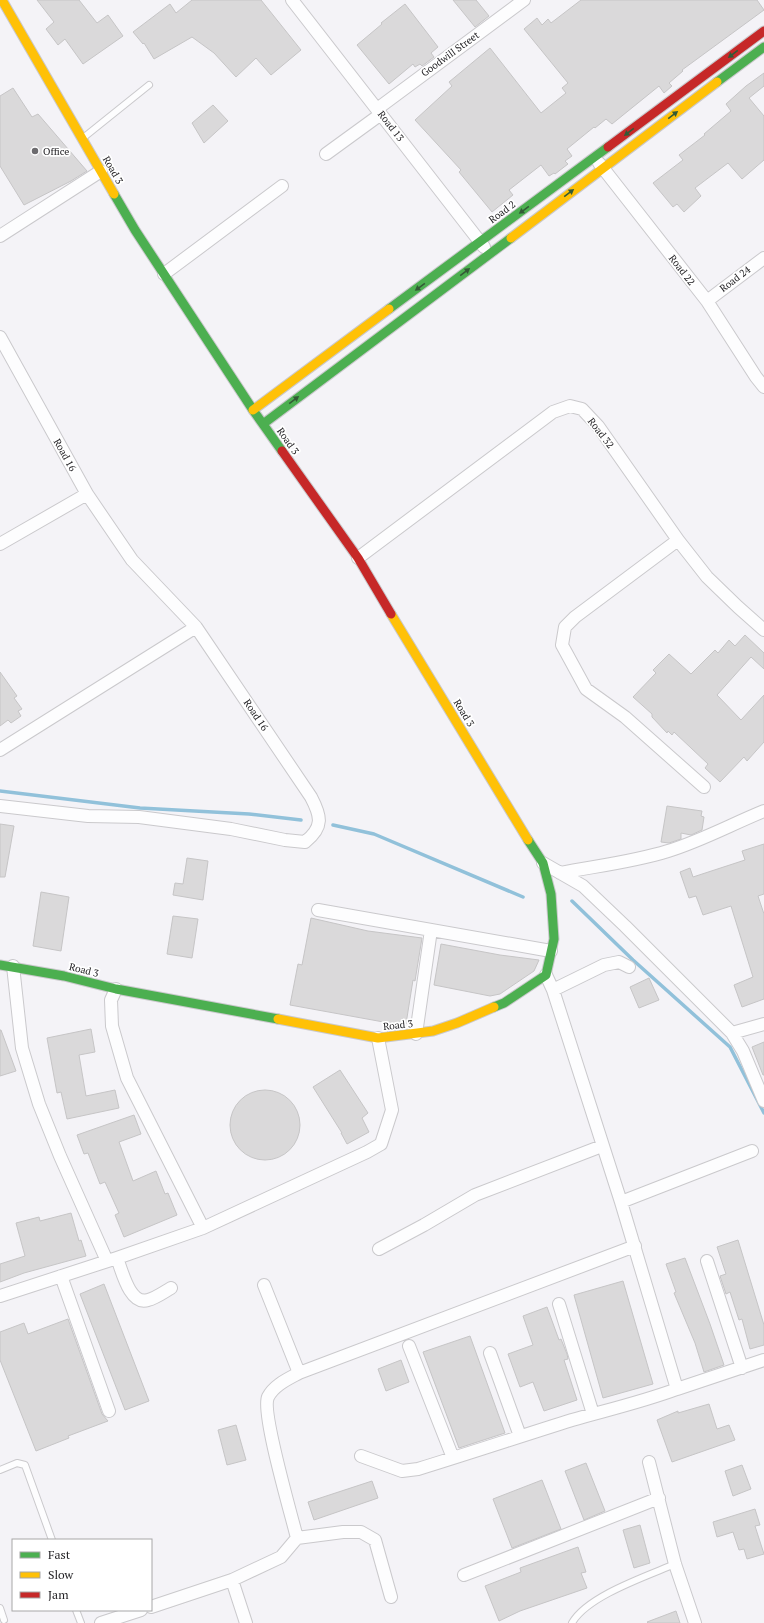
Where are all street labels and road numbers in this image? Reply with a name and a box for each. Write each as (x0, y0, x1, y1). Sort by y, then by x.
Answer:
street label: Goodwill Street (418, 28, 482, 80)
street label: Road 13 (375, 108, 407, 144)
street label: Road 3 (100, 154, 126, 186)
street label: Road 2 (486, 198, 518, 226)
street label: Road 22 (666, 252, 698, 288)
street label: Road 24 (717, 263, 754, 295)
street label: Road 32 (585, 415, 617, 451)
street label: Road 3 (274, 425, 302, 457)
street label: Road 16 (51, 436, 80, 474)
street label: Road 16 (241, 697, 272, 734)
street label: Road 3 (451, 697, 477, 729)
street label: Road 3 (68, 960, 100, 980)
street label: Road 3 (382, 1017, 414, 1033)

